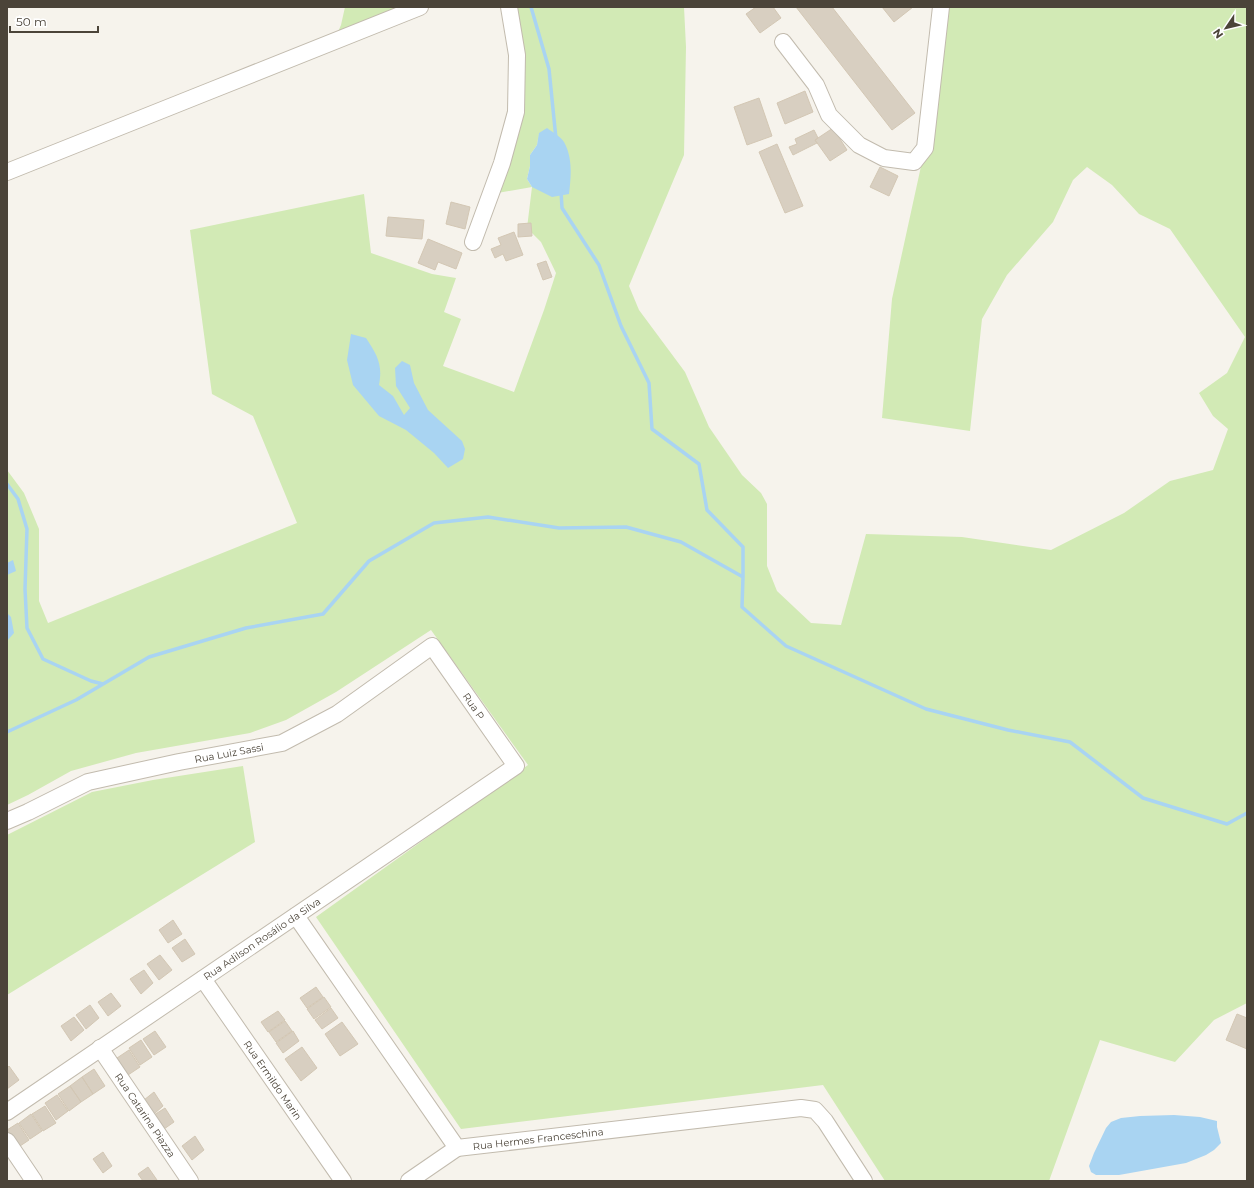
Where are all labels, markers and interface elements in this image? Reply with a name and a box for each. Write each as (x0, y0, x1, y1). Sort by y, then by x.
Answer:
scale bar (10, 8, 98, 34)
north arrow (1206, 8, 1246, 48)
text: 50 m (16, 14, 47, 29)
text: N (1210, 26, 1226, 41)
street label: Rua P (460, 690, 488, 722)
street label: Rua Luiz Sassi (193, 740, 265, 766)
street label: Rua Adilson Rosálio da Silva (201, 895, 323, 983)
street label: Rua Ermildo Marin (241, 1038, 305, 1122)
street label: Rua Catarina Piazza (112, 1070, 179, 1160)
street label: Rua Hermes Franceschina (472, 1125, 604, 1153)

